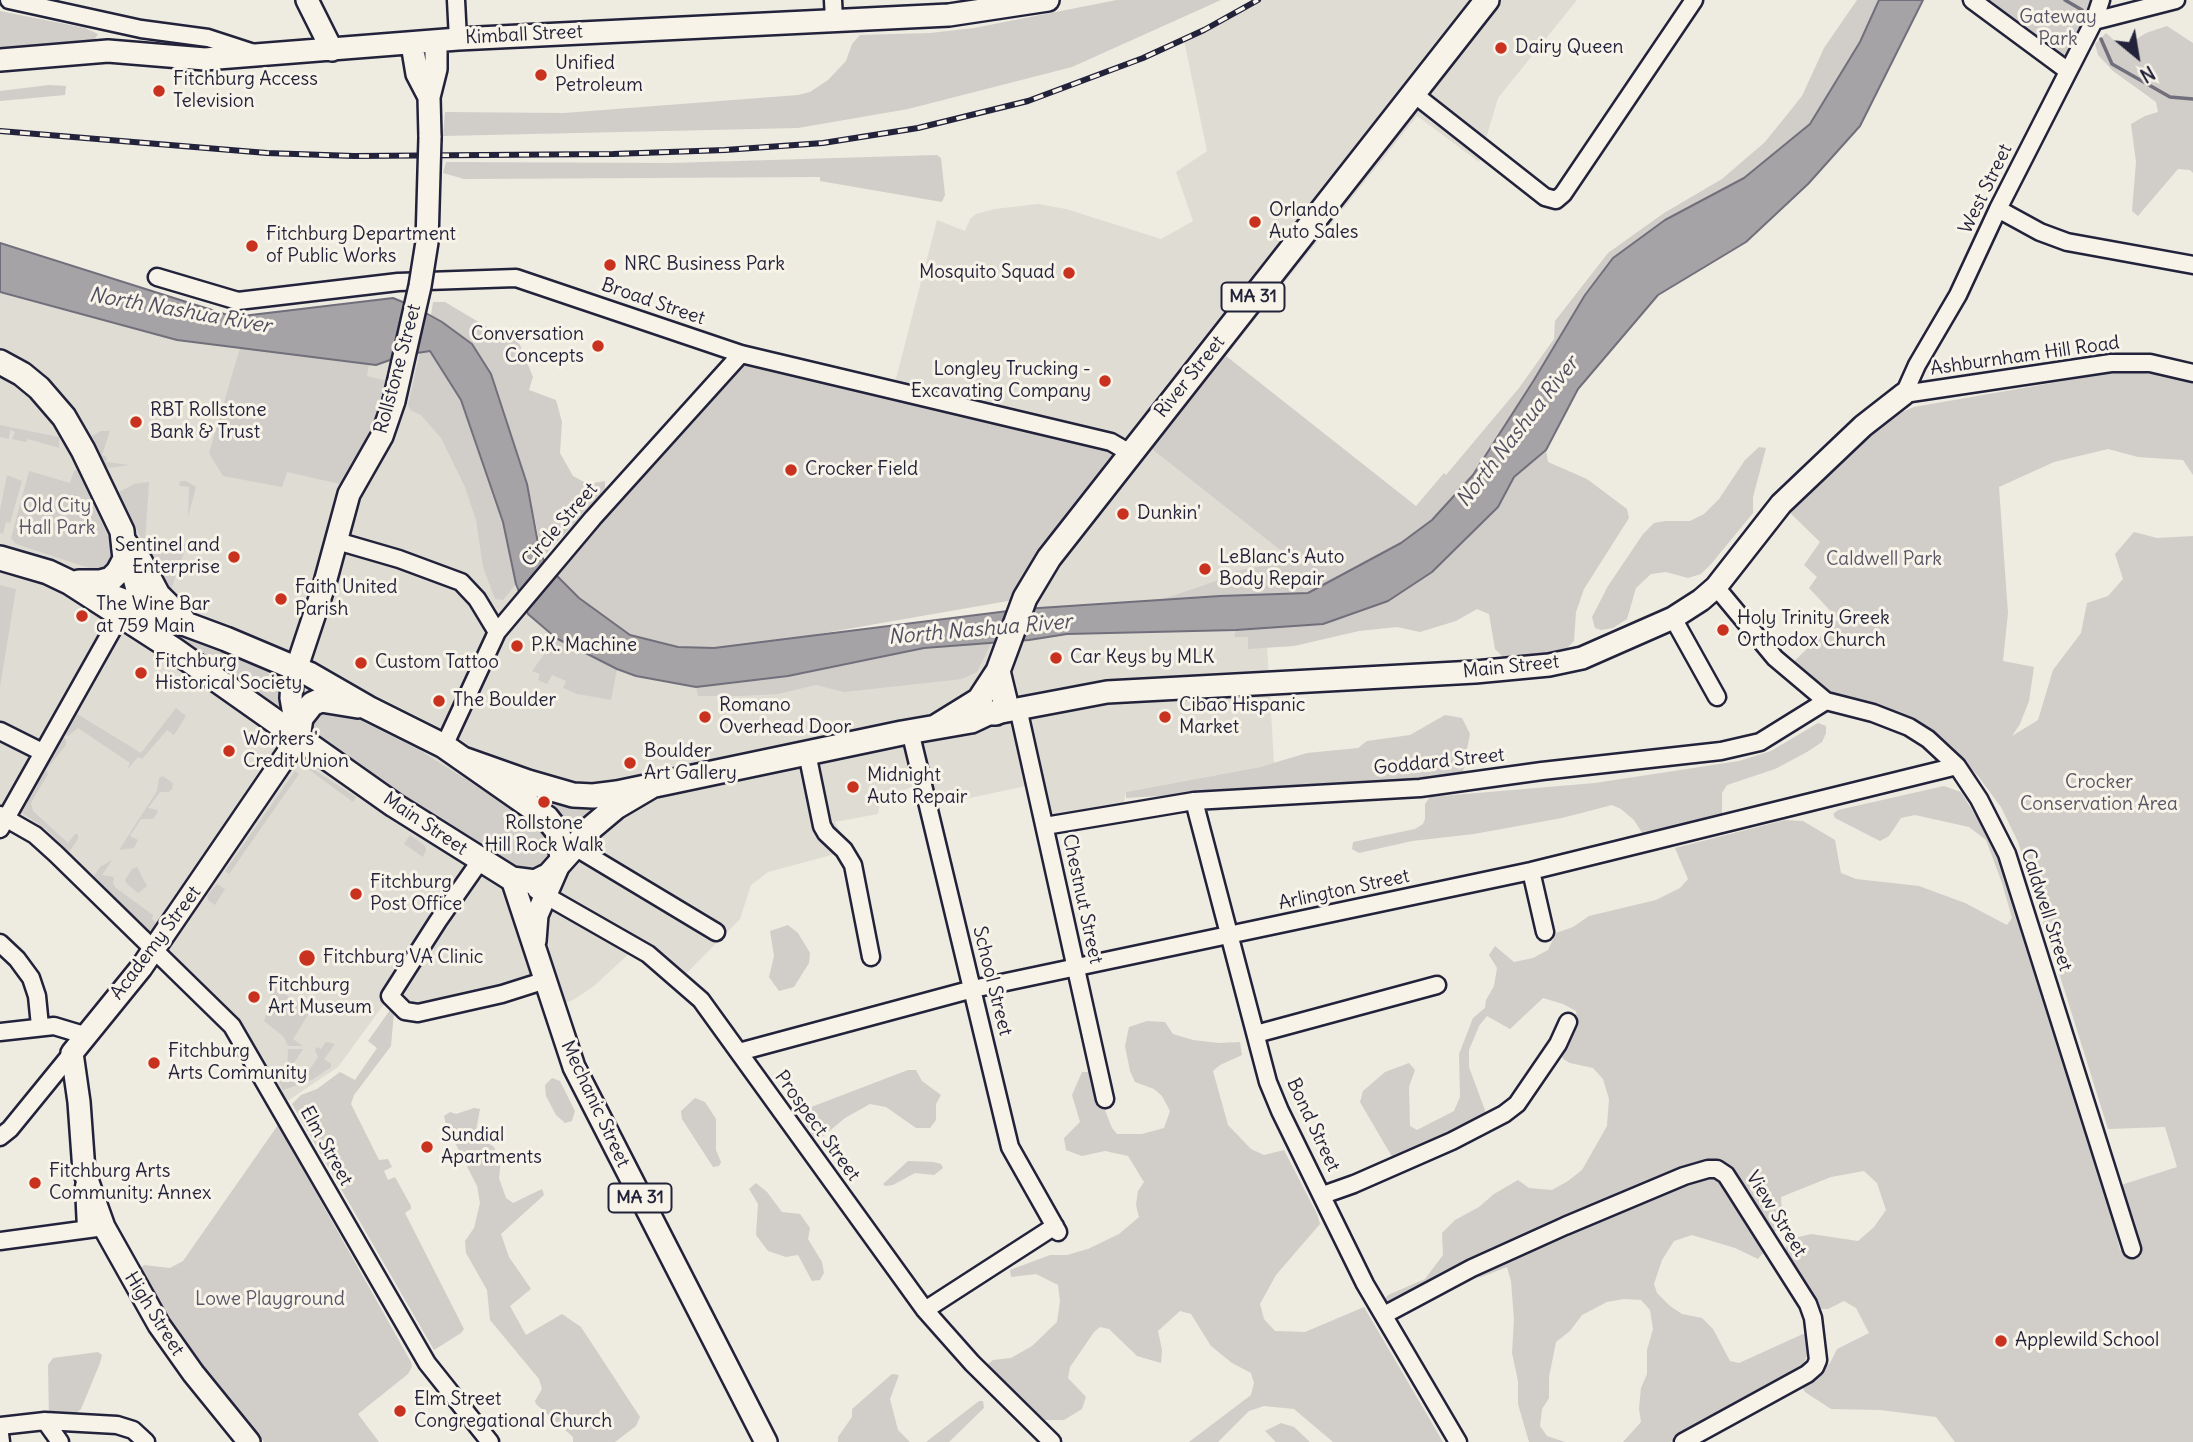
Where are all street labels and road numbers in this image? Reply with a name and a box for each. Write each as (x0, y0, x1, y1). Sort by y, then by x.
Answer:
street label: Kimball Street (465, 21, 583, 49)
street label: West Street (1954, 140, 2018, 238)
street label: Broad Street (598, 274, 708, 330)
road number: MA 31 (1222, 282, 1284, 312)
street label: Rollstone Street (370, 302, 426, 436)
street label: River Street (1150, 331, 1230, 423)
street label: Ashburnham Hill Road (1929, 331, 2121, 381)
street label: Circle Street (517, 478, 603, 572)
street label: Main Street (1462, 651, 1560, 683)
street label: Goddard Street (1372, 744, 1506, 780)
street label: Main Street (379, 788, 471, 860)
street label: Chestnut Street (1057, 832, 1107, 966)
street label: Caldwell Street (2015, 846, 2077, 974)
street label: Arlington Street (1276, 865, 1412, 915)
street label: Academy Street (106, 882, 206, 1004)
street label: School Street (967, 924, 1017, 1038)
street label: Mechanic Street (556, 1037, 634, 1171)
street label: Prospect Street (769, 1066, 865, 1186)
street label: Bond Street (1281, 1075, 1345, 1175)
street label: Elm Street (295, 1102, 357, 1190)
street label: View Street (1741, 1167, 1811, 1261)
road number: MA 31 (608, 1184, 672, 1212)
street label: High Street (119, 1268, 189, 1360)

